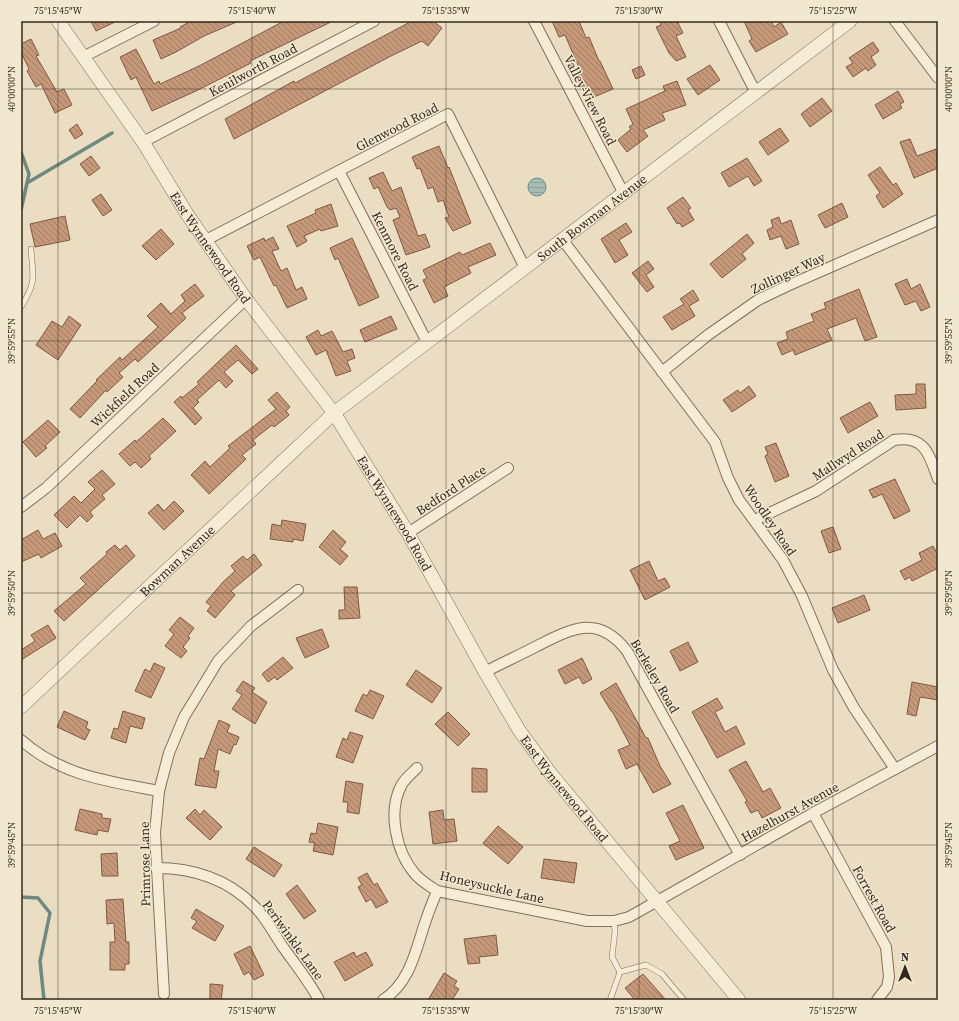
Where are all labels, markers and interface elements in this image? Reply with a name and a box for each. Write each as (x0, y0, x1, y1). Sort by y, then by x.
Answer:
text: 75°15'45"W (34, 4, 83, 17)
text: 75°15'40"W (228, 4, 277, 17)
text: 75°15'35"W (422, 4, 471, 17)
text: 75°15'30"W (615, 4, 664, 17)
text: 75°15'25"W (809, 4, 858, 17)
street label: Kenilworth Road (206, 39, 301, 100)
street label: Valley-View Road (560, 52, 620, 149)
text: 40°00'00"N (5, 66, 18, 112)
text: 40°00'00"N (942, 66, 955, 112)
street label: Glenwood Road (353, 99, 442, 155)
street label: South Bowman Avenue (533, 170, 650, 264)
street label: East Wynnewood Road (167, 188, 255, 307)
street label: Kenmore Road (368, 209, 422, 294)
street label: Zollinger Way (748, 248, 828, 298)
text: 39°59'55"N (5, 318, 18, 364)
text: 39°59'55"N (942, 318, 955, 364)
street label: Wickfield Road (87, 359, 163, 431)
street label: Mallwyd Road (809, 425, 888, 484)
street label: East Wynnewood Road (354, 452, 436, 575)
street label: Bedford Place (413, 461, 490, 519)
street label: Woodley Road (740, 481, 801, 560)
street label: Bowman Avenue (136, 521, 218, 600)
text: 39°59'50"N (5, 570, 18, 616)
text: 39°59'50"N (942, 570, 955, 616)
street label: Berkeley Road (627, 636, 683, 717)
street label: East Wynnewood Road (517, 732, 613, 846)
street label: Hazelhurst Avenue (738, 778, 842, 846)
street label: Primrose Lane (136, 821, 154, 907)
text: 39°59'45"N (5, 822, 18, 868)
text: 39°59'45"N (942, 822, 955, 868)
street label: Forrest Road (849, 863, 900, 936)
street label: Honeysuckle Lane (438, 867, 546, 907)
street label: Periwinkle Lane (258, 897, 328, 983)
north arrow (885, 947, 925, 987)
text: N (901, 950, 909, 965)
text: 75°15'45"W (34, 1004, 83, 1017)
text: 75°15'40"W (228, 1004, 277, 1017)
text: 75°15'35"W (422, 1004, 471, 1017)
text: 75°15'30"W (615, 1004, 664, 1017)
text: 75°15'25"W (809, 1004, 858, 1017)

